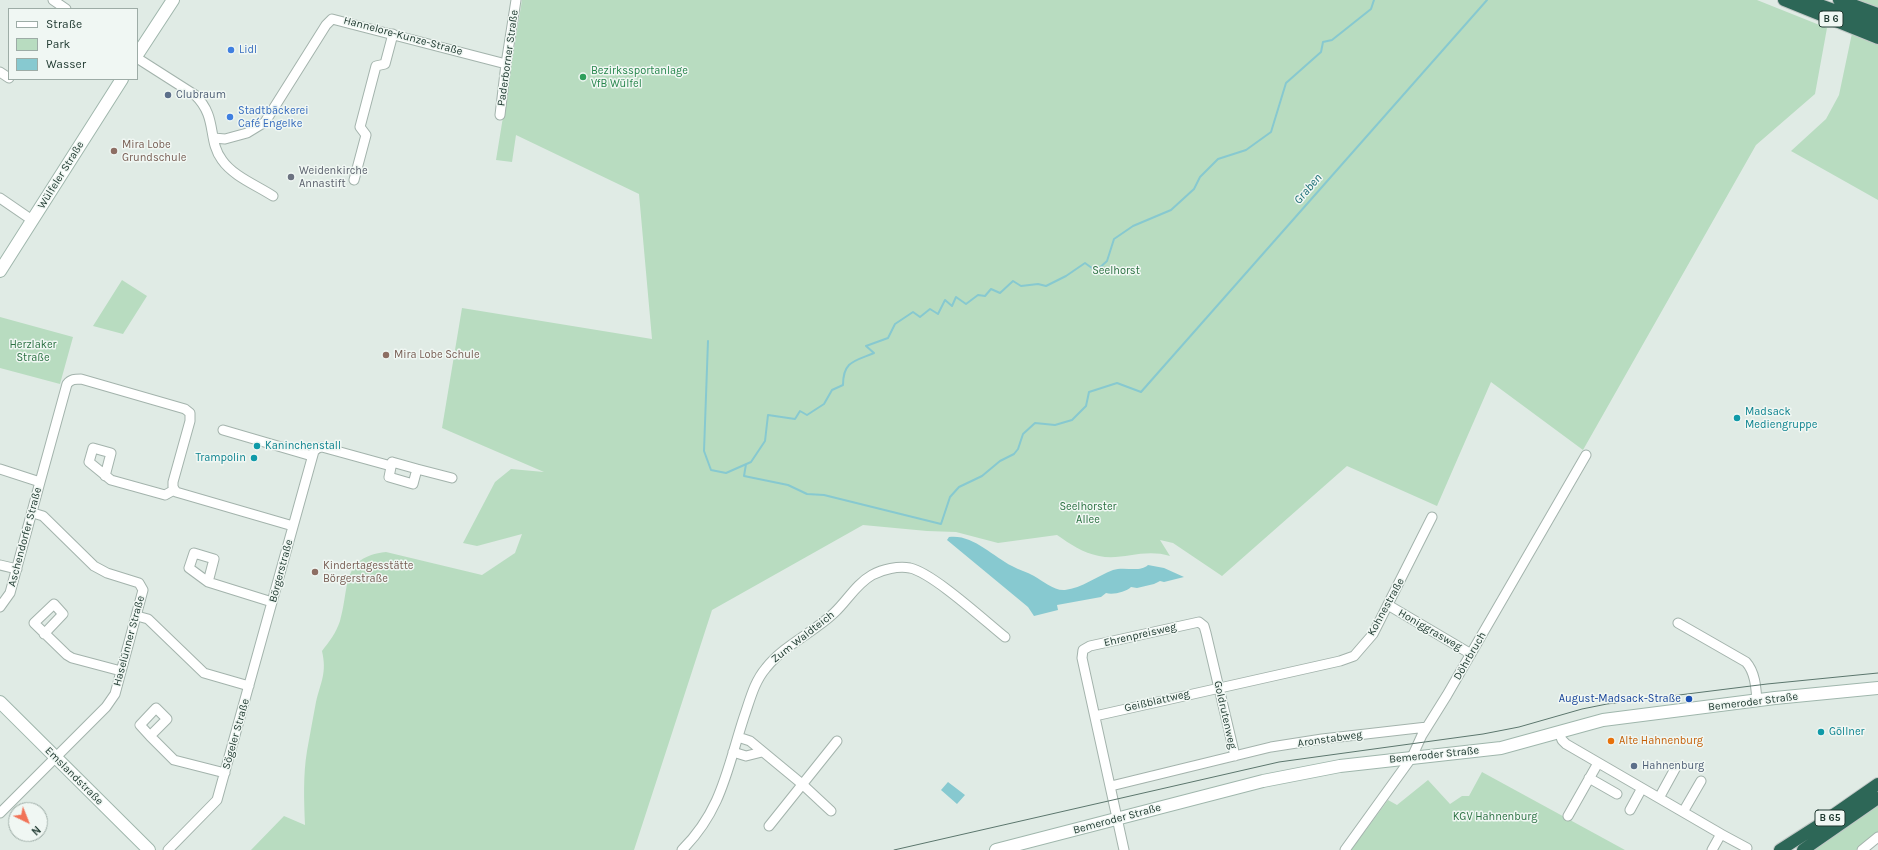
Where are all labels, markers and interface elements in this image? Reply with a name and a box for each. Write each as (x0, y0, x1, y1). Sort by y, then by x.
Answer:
legend (8, 8, 138, 80)
street label: Paderborner Straße (495, 9, 521, 107)
road number: B 6 (1819, 11, 1843, 27)
street label: Hannelore-Kunze-Straße (342, 14, 464, 58)
text: Straße (46, 17, 82, 31)
text: Park (46, 37, 70, 51)
place label: Lidl (239, 43, 257, 57)
marker: Lidl (226, 45, 236, 55)
text: Wasser (46, 57, 86, 71)
place label: Bezirkssportanlage VfB Wülfel (591, 64, 688, 90)
marker: Bezirkssportanlage VfB Wülfel (578, 72, 588, 82)
place label: Clubraum (176, 88, 226, 102)
marker: Clubraum (163, 90, 173, 100)
place label: Stadtbäckerei Café Engelke (238, 104, 308, 130)
marker: Stadtbäckerei Café Engelke (225, 112, 235, 122)
place label: Mira Lobe Grundschule (122, 138, 186, 164)
street label: Wülfeler Straße (35, 139, 87, 211)
marker: Mira Lobe Grundschule (109, 146, 119, 156)
place label: Weidenkirche Annastift (299, 164, 368, 190)
water label: Graben (1291, 171, 1325, 207)
marker: Weidenkirche Annastift (286, 172, 296, 182)
park label: Seelhorst (1092, 264, 1140, 278)
park label: Herzlaker Straße (9, 338, 57, 364)
place label: Mira Lobe Schule (394, 348, 480, 362)
marker: Mira Lobe Schule (381, 350, 391, 360)
place label: Madsack Mediengruppe (1745, 405, 1817, 431)
marker: Madsack Mediengruppe (1732, 413, 1742, 423)
place label: Kaninchenstall (265, 439, 341, 453)
marker: Kaninchenstall (252, 441, 262, 451)
place label: Trampolin (196, 451, 246, 465)
marker: Trampolin (249, 453, 259, 463)
street label: Aschendorfer Straße (5, 486, 45, 588)
park label: Seelhorster Allee (1059, 500, 1117, 526)
street label: Börgerstraße (266, 538, 296, 604)
place label: Kindertagesstätte Börgerstraße (323, 559, 413, 585)
marker: Kindertagesstätte Börgerstraße (310, 567, 320, 577)
street label: Kohnestraße (1365, 576, 1407, 638)
street label: Haselünner Straße (111, 594, 147, 688)
street label: Honiggrasweg (1396, 606, 1464, 654)
street label: Zum Waldteich (769, 608, 837, 666)
street label: Ehrenpreisweg (1102, 620, 1178, 650)
street label: Döhrbruch (1451, 630, 1489, 682)
street label: Goldrutenweg (1211, 680, 1239, 750)
street label: Geißblattweg (1123, 687, 1191, 715)
street label: Bemeroder Straße (1707, 690, 1799, 714)
place label: August-Madsack-Straße (1559, 692, 1681, 706)
marker: August-Madsack-Straße (1684, 694, 1694, 704)
street label: Sögeler Straße (220, 697, 252, 771)
place label: Göllner (1829, 725, 1865, 739)
marker: Göllner (1816, 727, 1826, 737)
street label: Aronstabweg (1297, 728, 1363, 750)
place label: Alte Hahnenburg (1619, 734, 1703, 748)
marker: Alte Hahnenburg (1606, 736, 1616, 746)
street label: Emslandstraße (42, 744, 106, 808)
street label: Bemeroder Straße (1388, 744, 1480, 766)
place label: Hahnenburg (1642, 759, 1704, 773)
marker: Hahnenburg (1629, 761, 1639, 771)
street label: Bemeroder Straße (1072, 801, 1162, 837)
north arrow (8, 802, 48, 842)
park label: KGV Hahnenburg (1453, 810, 1537, 824)
road number: B 65 (1815, 810, 1845, 826)
text: N (29, 823, 43, 838)

